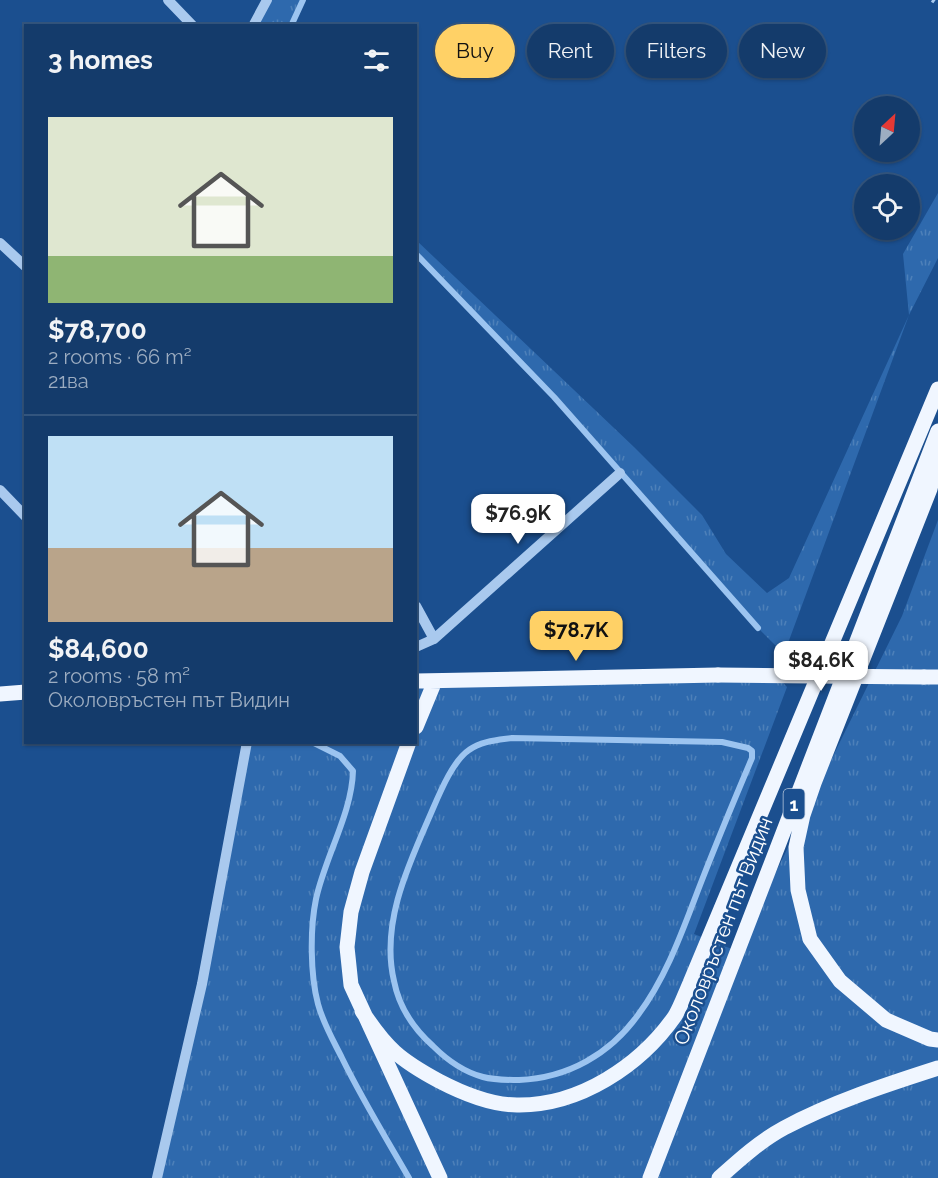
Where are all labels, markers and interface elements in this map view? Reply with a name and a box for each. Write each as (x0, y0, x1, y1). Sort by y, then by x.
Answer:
chip: Buy (435, 24, 515, 78)
chip: Rent (527, 24, 614, 78)
chip: Filters (626, 24, 727, 78)
chip: New (739, 24, 826, 78)
icon: filters (360, 44, 393, 77)
text: 3 homes (48, 45, 153, 75)
north arrow (854, 96, 920, 162)
map controls (854, 96, 920, 240)
icon: home (167, 156, 275, 264)
button: locate (854, 174, 920, 240)
text: $78,700 (48, 315, 147, 345)
text: 2 rooms · 66 m² (48, 345, 191, 369)
text: 21ва (48, 369, 89, 393)
icon: home (167, 475, 275, 583)
pin: $76.9K (469, 494, 567, 545)
text: $76.9K (485, 501, 551, 525)
pin: $78.7K (527, 611, 625, 662)
text: $78.7K (544, 618, 608, 642)
text: $84,600 (48, 634, 149, 664)
pin: $84.6K (772, 641, 870, 692)
text: $84.6K (788, 648, 854, 672)
text: 2 rooms · 58 m² (48, 664, 190, 688)
text: Околовръстен път Видин (48, 688, 290, 712)
road number: 1 (784, 789, 804, 819)
street label: Околовръстен път Видин (668, 814, 778, 1048)

